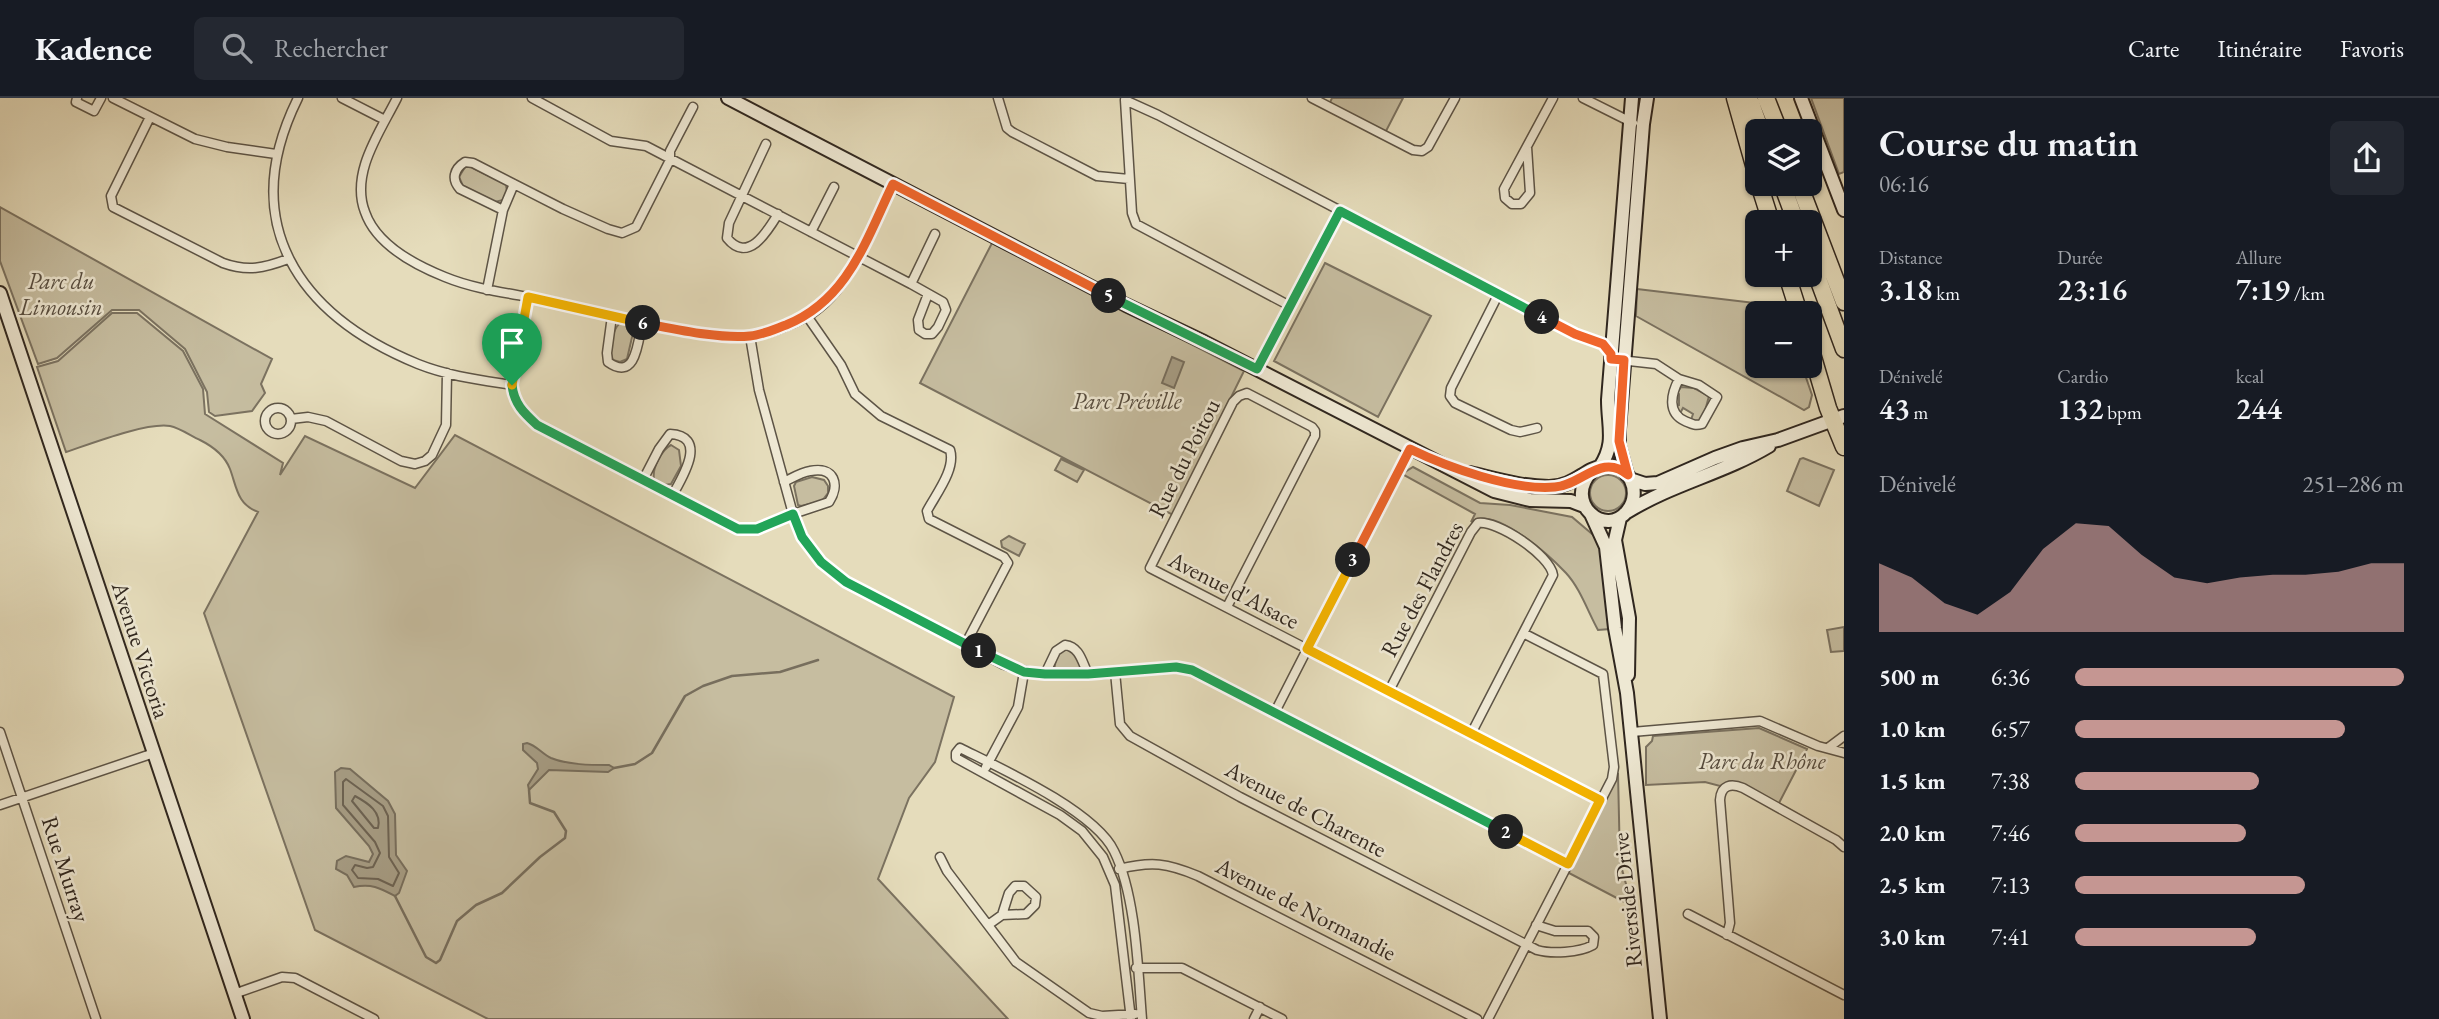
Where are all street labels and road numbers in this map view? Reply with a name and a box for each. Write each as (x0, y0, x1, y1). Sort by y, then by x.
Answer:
street label: Rue du Poitou (1141, 393, 1227, 523)
street label: Rue des Flandres (1374, 516, 1470, 662)
street label: Avenue d'Alsace (1163, 544, 1304, 636)
street label: Avenue Victoria (105, 577, 177, 723)
street label: Avenue de Charente (1219, 753, 1392, 864)
street label: Rue Murray (35, 812, 97, 926)
street label: Riverside Drive (1605, 831, 1649, 969)
street label: Avenue de Normandie (1210, 850, 1401, 967)

